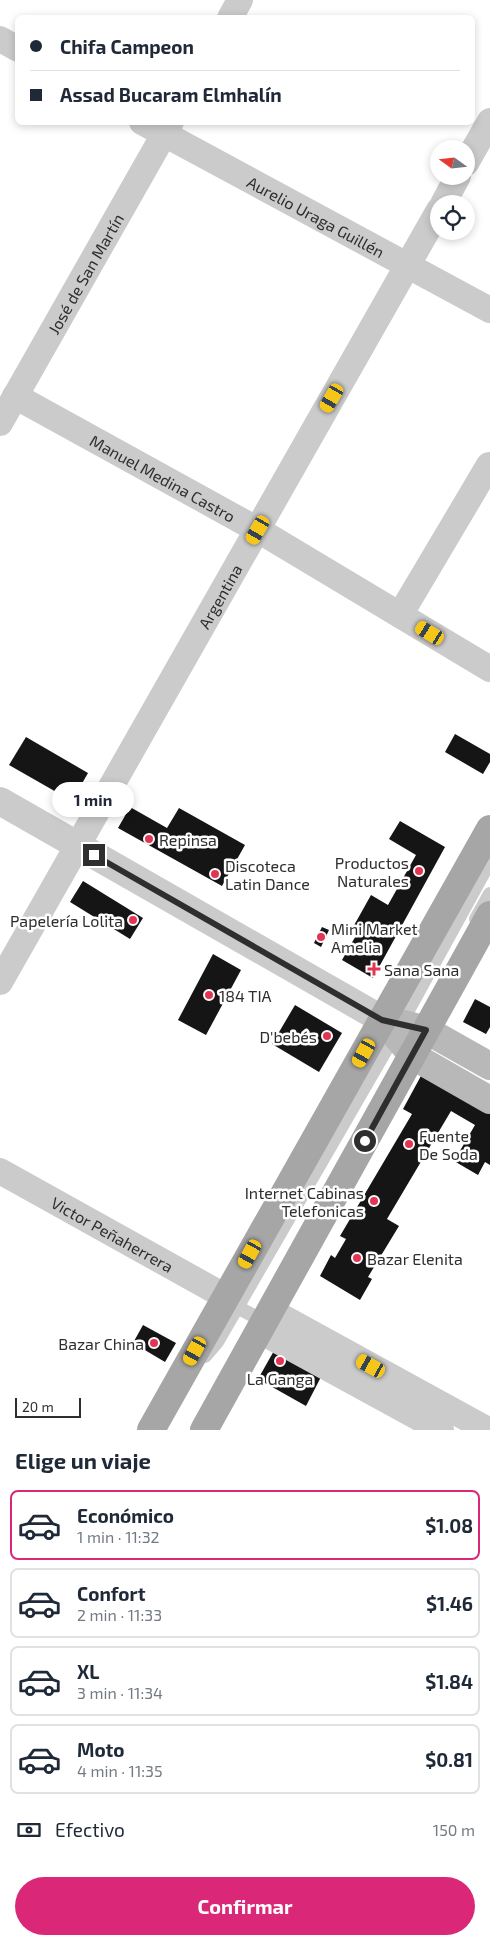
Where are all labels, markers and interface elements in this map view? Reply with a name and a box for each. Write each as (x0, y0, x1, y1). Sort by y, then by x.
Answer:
text: Chifa Campeon (60, 35, 194, 58)
text: Assad Bucaram Elmhalín (60, 83, 282, 106)
north arrow (430, 140, 475, 185)
map controls (430, 140, 475, 240)
street label: Aurelio Uraga Guillén (244, 171, 388, 261)
button: locate (430, 195, 475, 240)
street label: José de San Martín (43, 210, 127, 337)
car (318, 381, 345, 415)
street label: Manuel Medina Castro (87, 430, 239, 525)
car (244, 513, 271, 547)
street label: Argentina (194, 560, 245, 632)
car (413, 619, 446, 647)
callout: 1 min (53, 782, 135, 818)
text: 1 min (74, 790, 112, 809)
place label: Repinsa (159, 830, 217, 849)
marker: Repinsa (143, 833, 155, 845)
route end (83, 844, 105, 866)
place label: Productos Naturales (335, 853, 409, 890)
place label: Discoteca Latin Dance (225, 856, 310, 893)
marker: Productos Naturales (413, 865, 425, 877)
marker: Discoteca Latin Dance (209, 868, 221, 880)
place label: Papelería Lolita (10, 911, 123, 930)
marker: Papelería Lolita (127, 914, 139, 926)
place label: Mini Market Amelia (331, 919, 418, 956)
marker: Mini Market Amelia (315, 931, 327, 943)
place label: Sana Sana (384, 960, 459, 979)
marker: Sana Sana (368, 963, 380, 975)
place label: 184 TIA (219, 986, 272, 1005)
marker: 184 TIA (203, 989, 215, 1001)
place label: D'bebés (259, 1027, 317, 1046)
marker: D'bebés (321, 1030, 333, 1042)
car (350, 1036, 377, 1070)
place label: Fuente De Soda (419, 1126, 478, 1163)
route start (354, 1130, 376, 1152)
marker: Fuente De Soda (403, 1138, 415, 1150)
place label: Internet Cabinas Telefonicas (245, 1183, 364, 1220)
street label: Victor Peñaherrera (48, 1192, 177, 1275)
marker: Internet Cabinas Telefonicas (368, 1195, 380, 1207)
car (236, 1237, 263, 1271)
place label: Bazar Elenita (367, 1249, 463, 1268)
marker: Bazar Elenita (351, 1252, 363, 1264)
place label: Bazar China (58, 1334, 144, 1353)
car (181, 1334, 208, 1368)
marker: Bazar China (148, 1337, 160, 1349)
car (354, 1352, 387, 1380)
marker: La Ganga (274, 1355, 286, 1367)
place label: La Ganga (247, 1369, 313, 1388)
scale bar (15, 1395, 81, 1418)
text: 20 m (22, 1398, 54, 1415)
text: Elige un viaje (15, 1447, 151, 1473)
icon: car (17, 1503, 62, 1548)
text: Económico (77, 1504, 174, 1527)
text: $1.08 (425, 1514, 473, 1537)
text: 1 min · 11:32 (77, 1527, 160, 1546)
icon: car (17, 1581, 62, 1626)
text: Confort (77, 1582, 145, 1605)
text: $1.46 (426, 1592, 473, 1615)
text: 2 min · 11:33 (77, 1605, 162, 1624)
icon: car (17, 1659, 62, 1704)
text: XL (77, 1660, 99, 1683)
text: $1.84 (425, 1670, 473, 1693)
text: 3 min · 11:34 (77, 1683, 163, 1702)
icon: car (17, 1737, 62, 1782)
text: Moto (77, 1738, 125, 1761)
text: $0.81 (425, 1748, 473, 1771)
text: 4 min · 11:35 (77, 1761, 163, 1780)
icon: cash (15, 1816, 43, 1844)
text: Efectivo (55, 1818, 125, 1841)
text: 150 m (433, 1820, 475, 1839)
button: Confirmar (15, 1877, 475, 1935)

